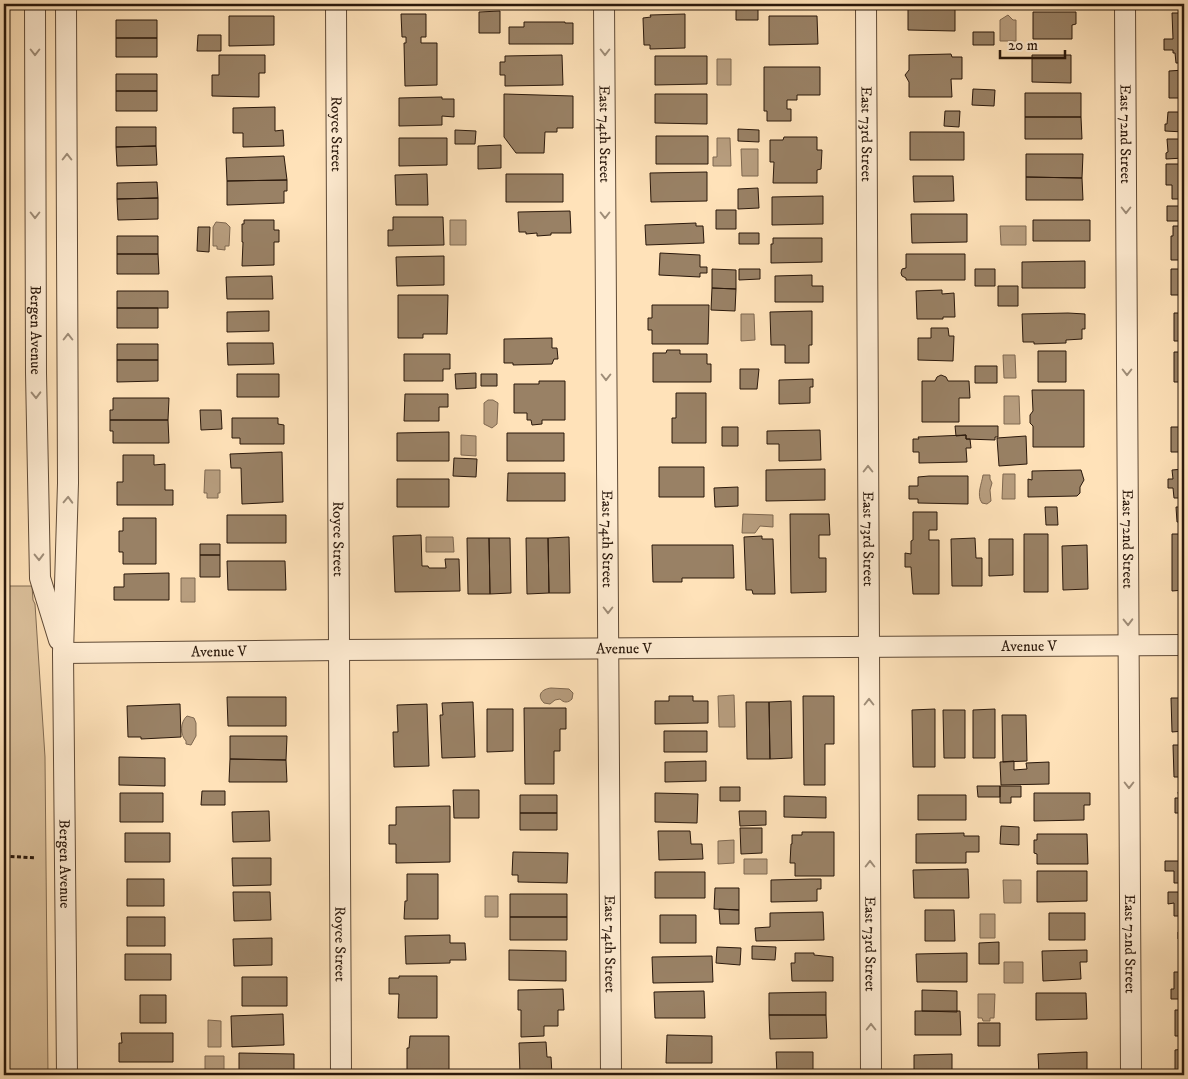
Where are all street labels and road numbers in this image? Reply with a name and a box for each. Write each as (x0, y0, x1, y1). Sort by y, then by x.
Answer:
street label: East 72nd Street (1115, 84, 1135, 184)
street label: East 74th Street (595, 85, 614, 183)
street label: East 73rd Street (856, 86, 876, 182)
street label: Royce Street (326, 96, 346, 172)
street label: Bergen Avenue (26, 285, 45, 375)
street label: East 72nd Street (1118, 489, 1137, 589)
street label: East 74th Street (597, 490, 617, 588)
street label: East 73rd Street (858, 491, 878, 587)
street label: Royce Street (328, 501, 348, 577)
street label: Avenue V (1001, 637, 1058, 656)
street label: Avenue V (596, 639, 653, 658)
street label: Avenue V (191, 642, 248, 662)
street label: Bergen Avenue (55, 819, 74, 909)
street label: East 72nd Street (1120, 894, 1140, 994)
street label: East 74th Street (600, 895, 619, 993)
street label: East 73rd Street (860, 896, 880, 992)
street label: Royce Street (330, 906, 350, 982)

